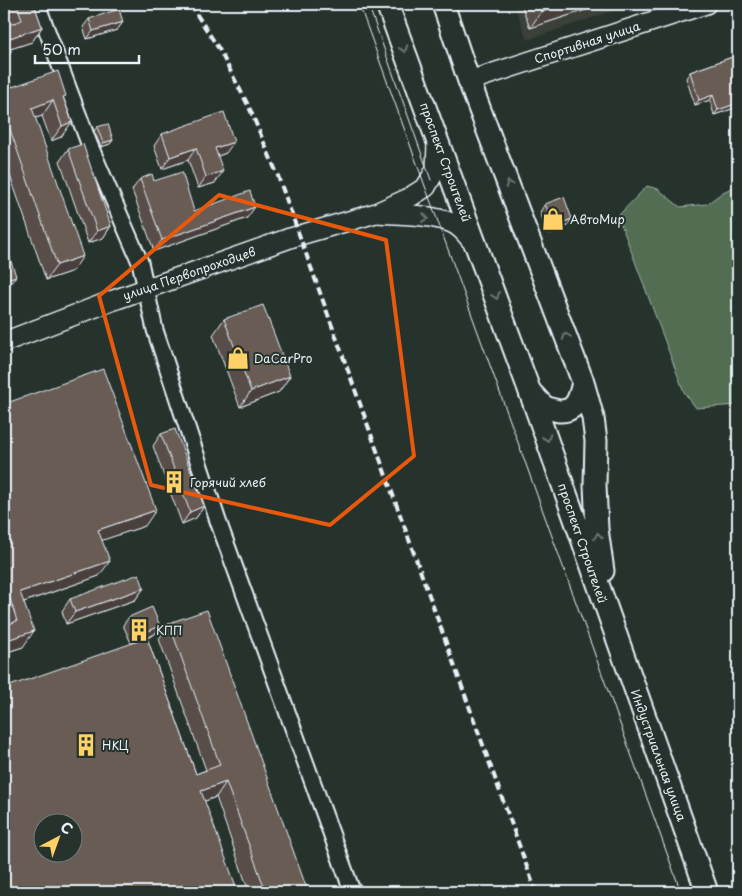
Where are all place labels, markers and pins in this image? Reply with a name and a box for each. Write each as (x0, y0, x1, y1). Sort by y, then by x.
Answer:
shop icon: АвтоМир (540, 206, 566, 232)
place label: АвтоМир (570, 210, 625, 228)
shop icon: DaCarPro (225, 345, 251, 371)
place label: DaCarPro (254, 349, 313, 367)
building icon: Горячий хлеб (161, 469, 187, 495)
place label: Горячий хлеб (190, 473, 266, 491)
building icon: КПП (126, 617, 152, 643)
place label: КПП (156, 621, 182, 639)
building icon: НКЦ (73, 732, 99, 758)
place label: НКЦ (102, 736, 129, 754)

